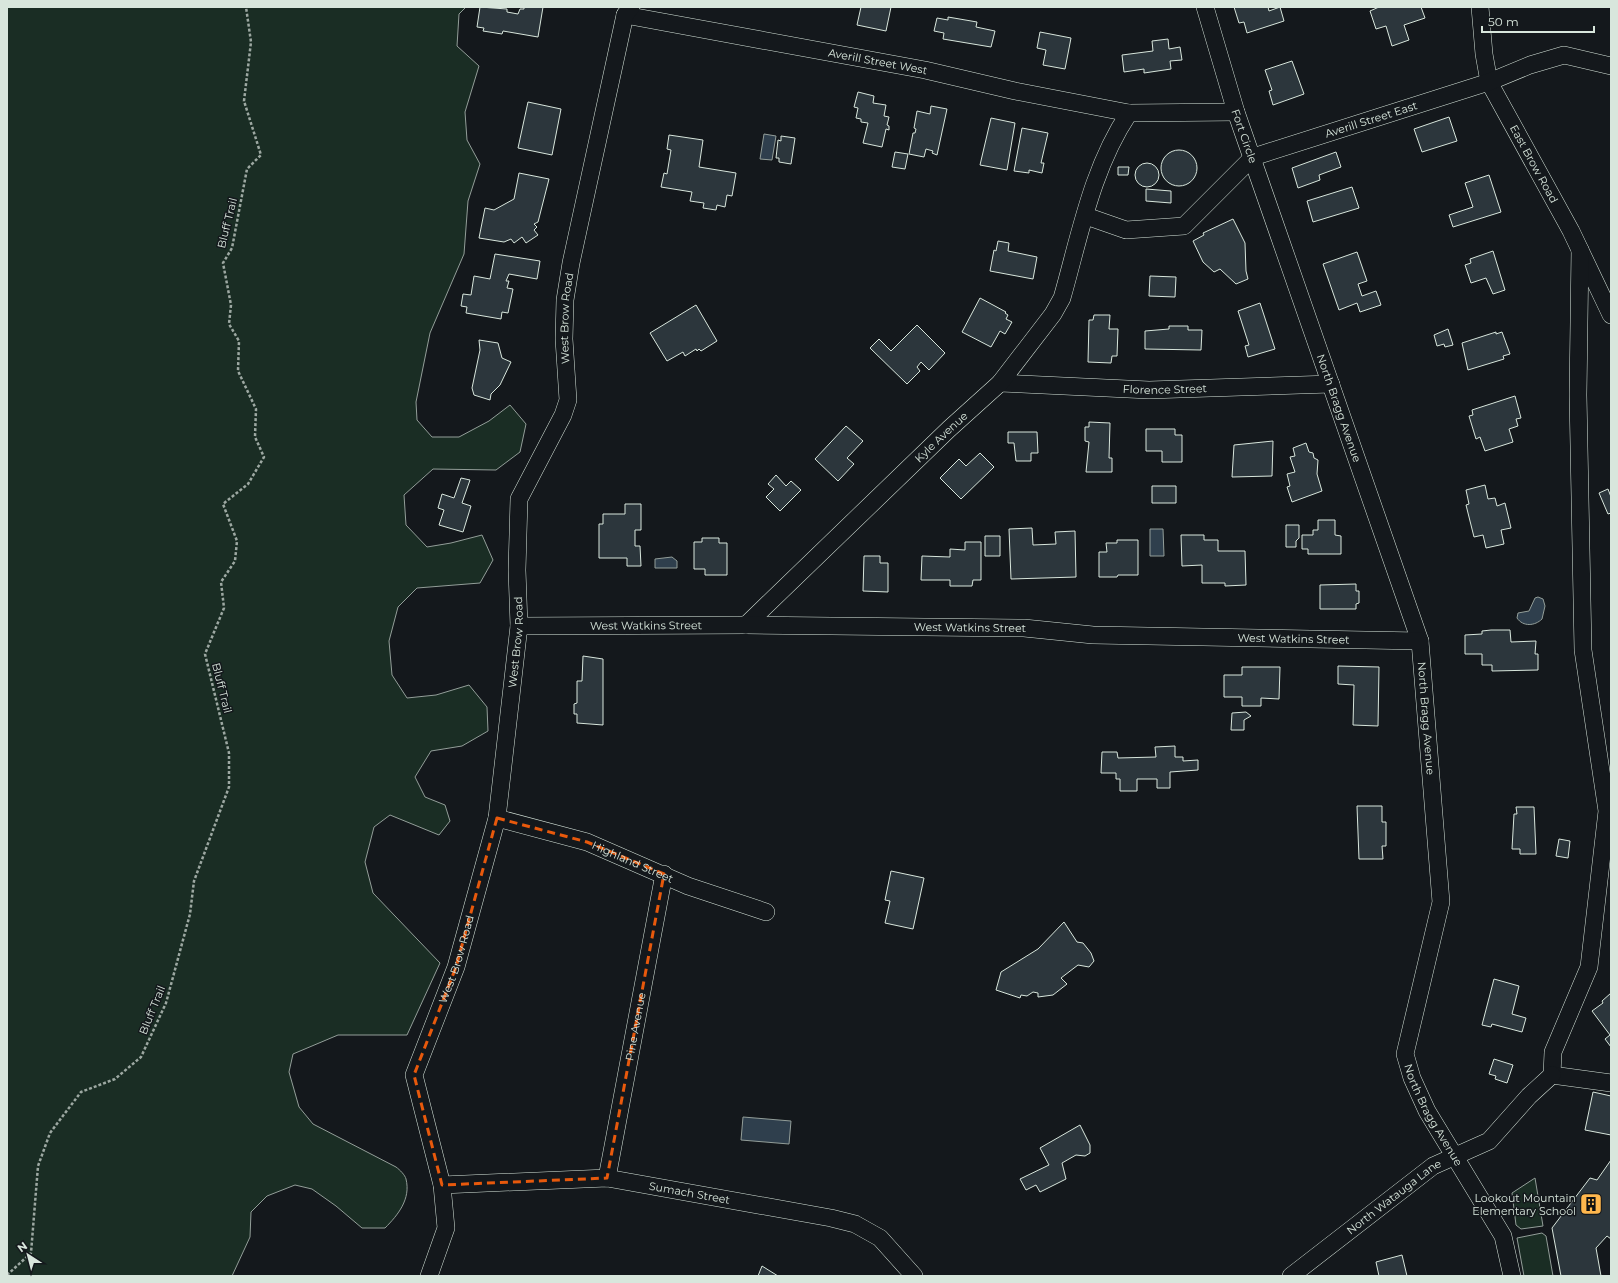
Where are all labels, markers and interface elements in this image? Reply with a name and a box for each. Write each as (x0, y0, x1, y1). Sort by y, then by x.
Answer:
scale bar (1482, 8, 1594, 34)
text: 50 m (1488, 14, 1519, 29)
street label: Averill Street West (827, 45, 929, 77)
street label: Averill Street East (1323, 98, 1419, 141)
street label: Fort Circle (1229, 107, 1260, 165)
street label: East Brow Road (1507, 122, 1561, 205)
street label: Bluff Trail (214, 196, 240, 250)
street label: West Brow Road (557, 272, 576, 364)
street label: North Bragg Avenue (1314, 352, 1364, 464)
street label: Florence Street (1122, 381, 1208, 397)
street label: Kyle Avenue (912, 408, 971, 465)
street label: West Brow Road (505, 596, 526, 689)
street label: West Watkins Street (590, 618, 703, 633)
street label: West Watkins Street (914, 620, 1027, 635)
street label: West Watkins Street (1237, 631, 1350, 647)
street label: Bluff Trail (209, 661, 235, 715)
street label: North Bragg Avenue (1415, 661, 1438, 776)
street label: Highland Street (590, 838, 676, 886)
street label: West Brow Road (436, 914, 477, 1005)
street label: Bluff Trail (136, 983, 168, 1037)
street label: Pine Avenue (622, 991, 649, 1062)
street label: North Bragg Avenue (1401, 1062, 1466, 1169)
street label: North Watauga Lane (1344, 1156, 1444, 1237)
street label: Sumach Street (648, 1179, 732, 1207)
place label: Lookout Mountain Elementary School (1472, 1191, 1576, 1218)
building icon: Lookout Mountain Elementary School (1578, 1191, 1604, 1217)
north arrow (8, 1235, 48, 1275)
text: N (14, 1239, 30, 1255)

